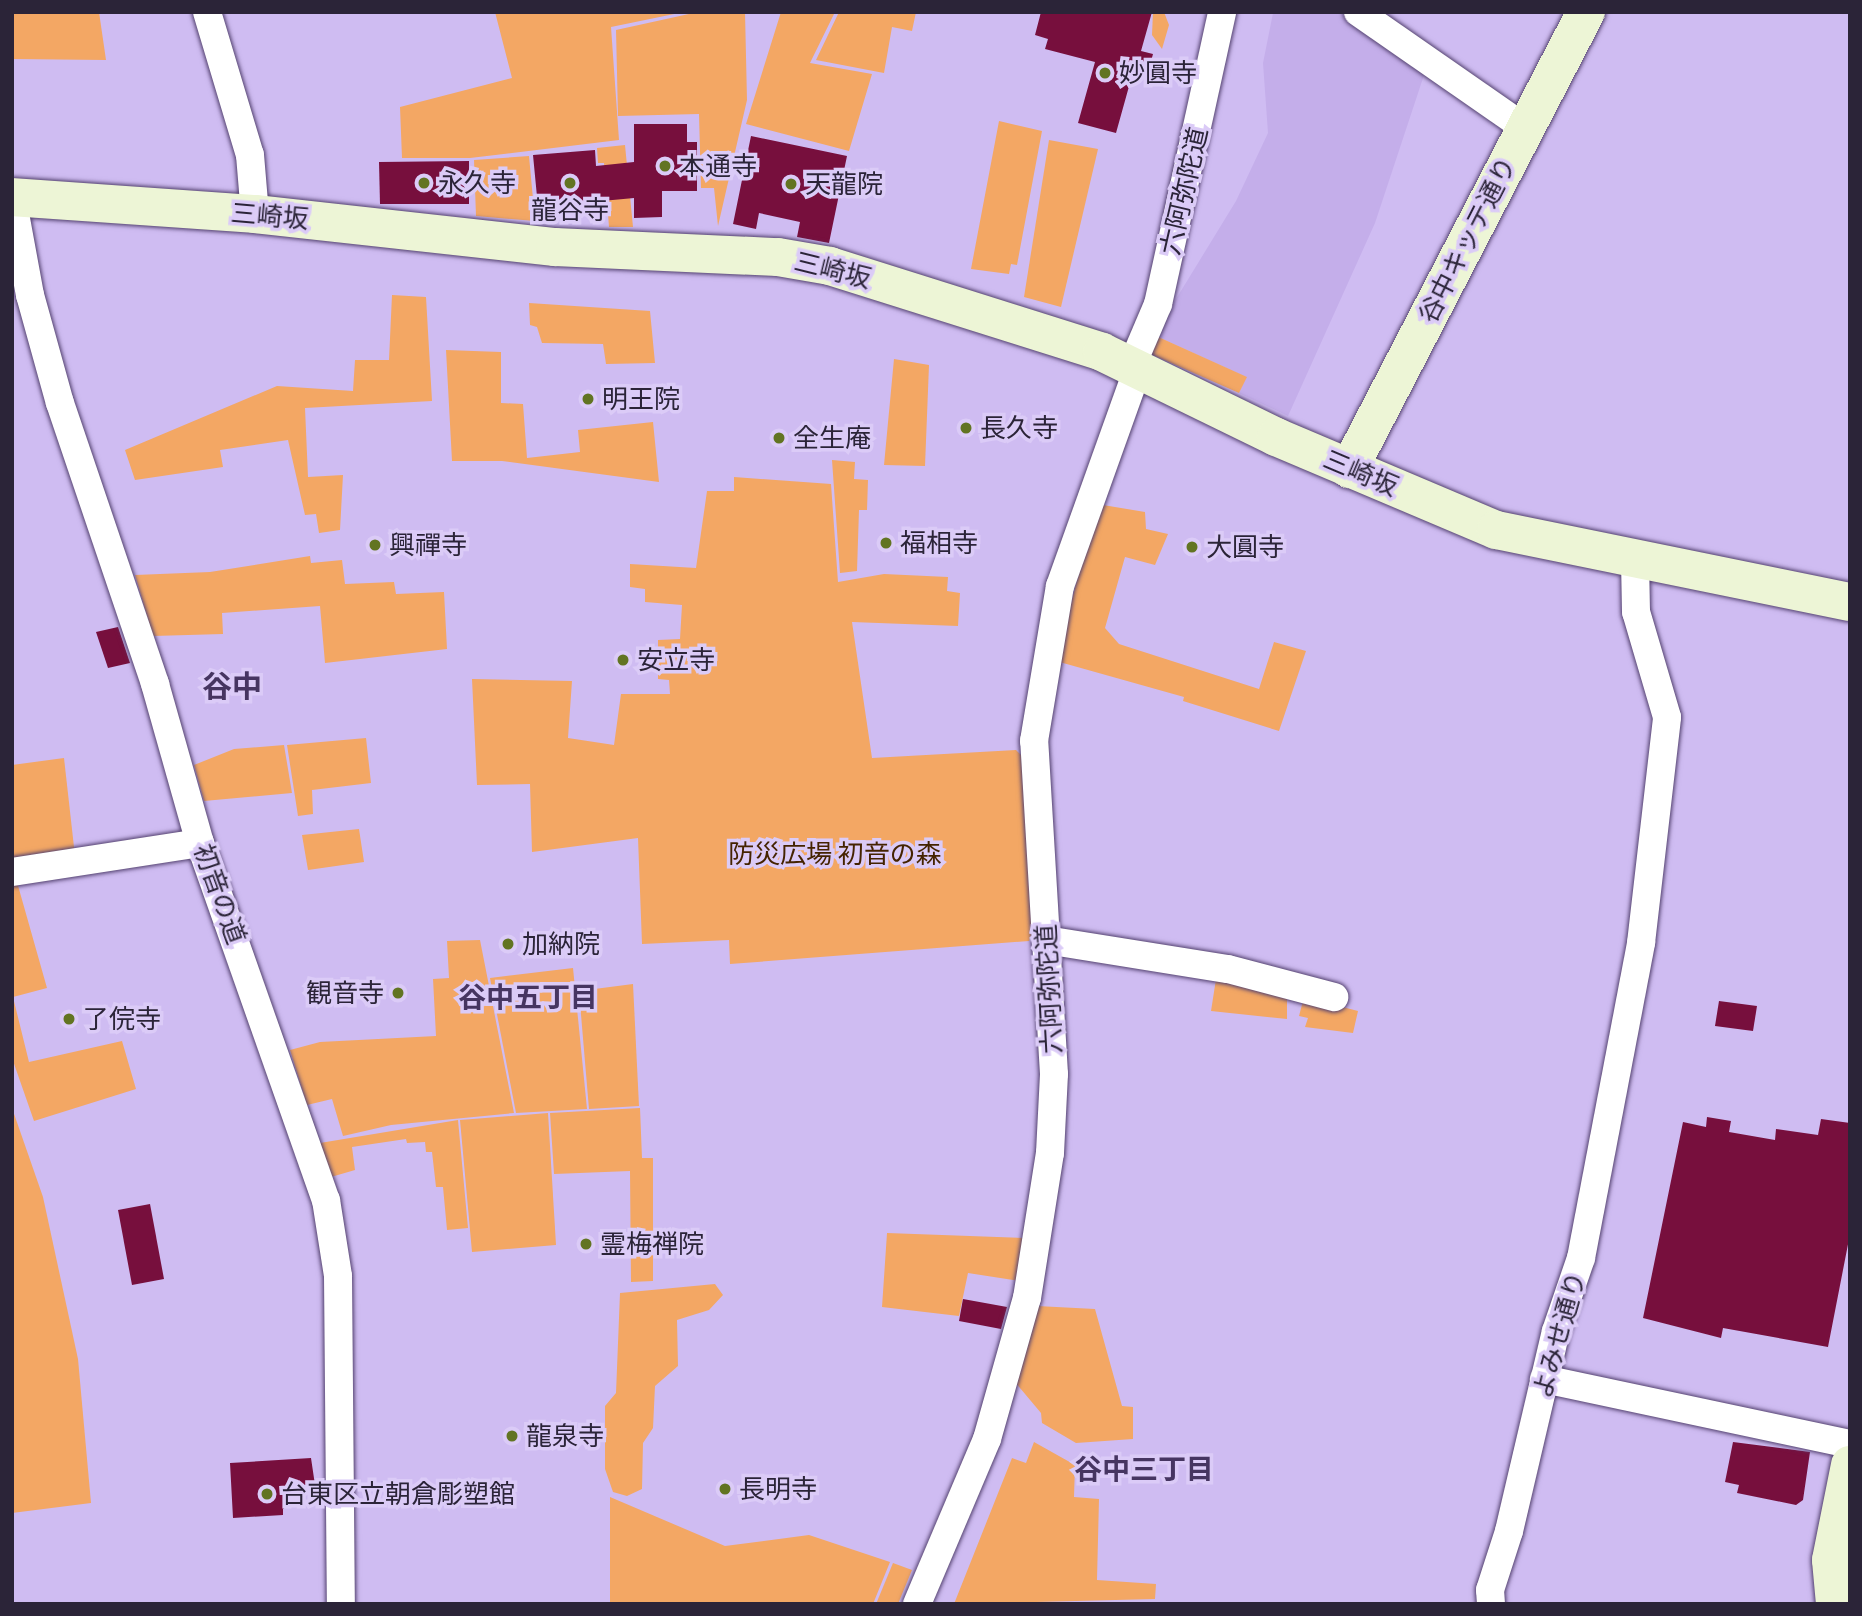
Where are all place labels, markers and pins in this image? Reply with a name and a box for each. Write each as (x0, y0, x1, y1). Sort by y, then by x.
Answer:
place label: 妙圓寺 (1119, 57, 1197, 89)
marker: 妙圓寺 (1097, 65, 1113, 81)
place label: 本通寺 (679, 150, 757, 182)
marker: 本通寺 (657, 158, 673, 174)
place label: 永久寺 (438, 167, 516, 199)
place label: 天龍院 (805, 168, 883, 200)
marker: 永久寺 (416, 175, 432, 191)
marker: 龍谷寺 (562, 175, 578, 191)
marker: 天龍院 (783, 176, 799, 192)
place label: 龍谷寺 (531, 194, 609, 226)
place label: 明王院 (602, 383, 680, 415)
marker: 明王院 (580, 391, 596, 407)
place label: 長久寺 (980, 412, 1058, 444)
marker: 長久寺 (958, 420, 974, 436)
place label: 全生庵 (793, 422, 871, 454)
marker: 全生庵 (771, 430, 787, 446)
place label: 福相寺 (900, 527, 978, 559)
place label: 興禪寺 (389, 529, 467, 561)
place label: 大圓寺 (1206, 531, 1284, 563)
marker: 福相寺 (878, 535, 894, 551)
marker: 興禪寺 (367, 537, 383, 553)
marker: 大圓寺 (1184, 539, 1200, 555)
place label: 安立寺 (637, 644, 715, 676)
marker: 安立寺 (615, 652, 631, 668)
place label: 加納院 (522, 928, 600, 960)
marker: 加納院 (500, 936, 516, 952)
place label: 観音寺 (306, 977, 384, 1009)
marker: 観音寺 (390, 985, 406, 1001)
place label: 了俒寺 (83, 1003, 161, 1035)
marker: 了俒寺 (61, 1011, 77, 1027)
place label: 霊梅禅院 (600, 1228, 704, 1260)
marker: 霊梅禅院 (578, 1236, 594, 1252)
place label: 龍泉寺 (526, 1420, 604, 1452)
marker: 龍泉寺 (504, 1428, 520, 1444)
place label: 長明寺 (739, 1473, 817, 1505)
place label: 台東区立朝倉彫塑館 (281, 1478, 515, 1510)
marker: 長明寺 (717, 1481, 733, 1497)
marker: 台東区立朝倉彫塑館 (259, 1486, 275, 1502)

